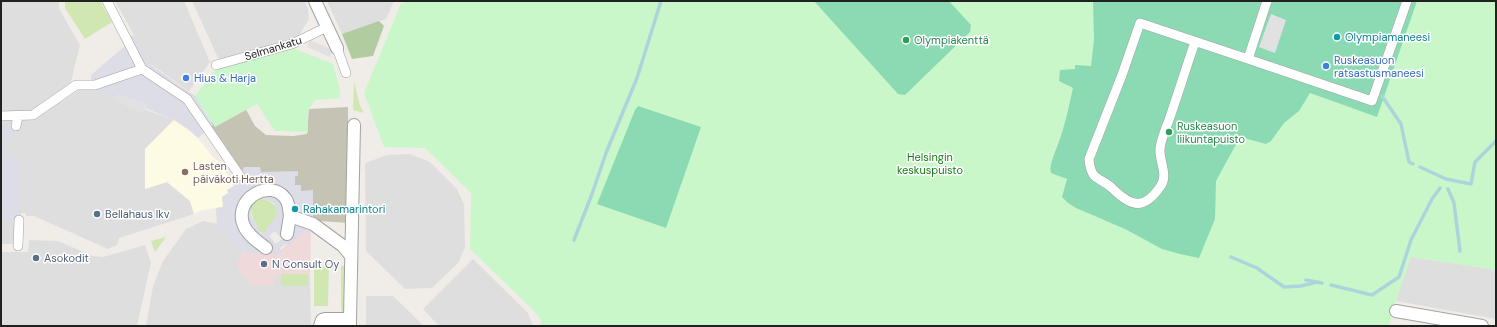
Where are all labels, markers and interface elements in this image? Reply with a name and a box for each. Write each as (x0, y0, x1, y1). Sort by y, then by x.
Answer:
place label: Olympiamaneesi (1345, 30, 1430, 44)
marker: Olympiamaneesi (1332, 32, 1342, 42)
street label: Selmankatu (243, 33, 303, 63)
place label: Olympiakenttä (914, 33, 989, 47)
marker: Olympiakenttä (901, 35, 911, 45)
place label: Ruskeasuon ratsastusmaneesi (1334, 53, 1424, 80)
marker: Ruskeasuon ratsastusmaneesi (1321, 61, 1331, 71)
place label: Hius & Harja (194, 71, 256, 85)
marker: Hius & Harja (181, 73, 191, 83)
place label: Ruskeasuon liikuntapuisto (1177, 119, 1245, 146)
marker: Ruskeasuon liikuntapuisto (1164, 127, 1174, 137)
park label: Helsingin keskuspuisto (897, 150, 963, 177)
place label: Lasten päiväkoti Hertta (193, 159, 274, 186)
marker: Lasten päiväkoti Hertta (180, 167, 190, 177)
place label: Rahakamarintori (303, 202, 385, 216)
marker: Rahakamarintori (290, 204, 300, 214)
place label: Bellahaus lkv (105, 207, 170, 221)
marker: Bellahaus lkv (92, 209, 102, 219)
place label: Asokodit (44, 251, 89, 265)
marker: Asokodit (31, 253, 41, 263)
place label: N Consult Oy (272, 257, 339, 271)
marker: N Consult Oy (259, 259, 269, 269)

